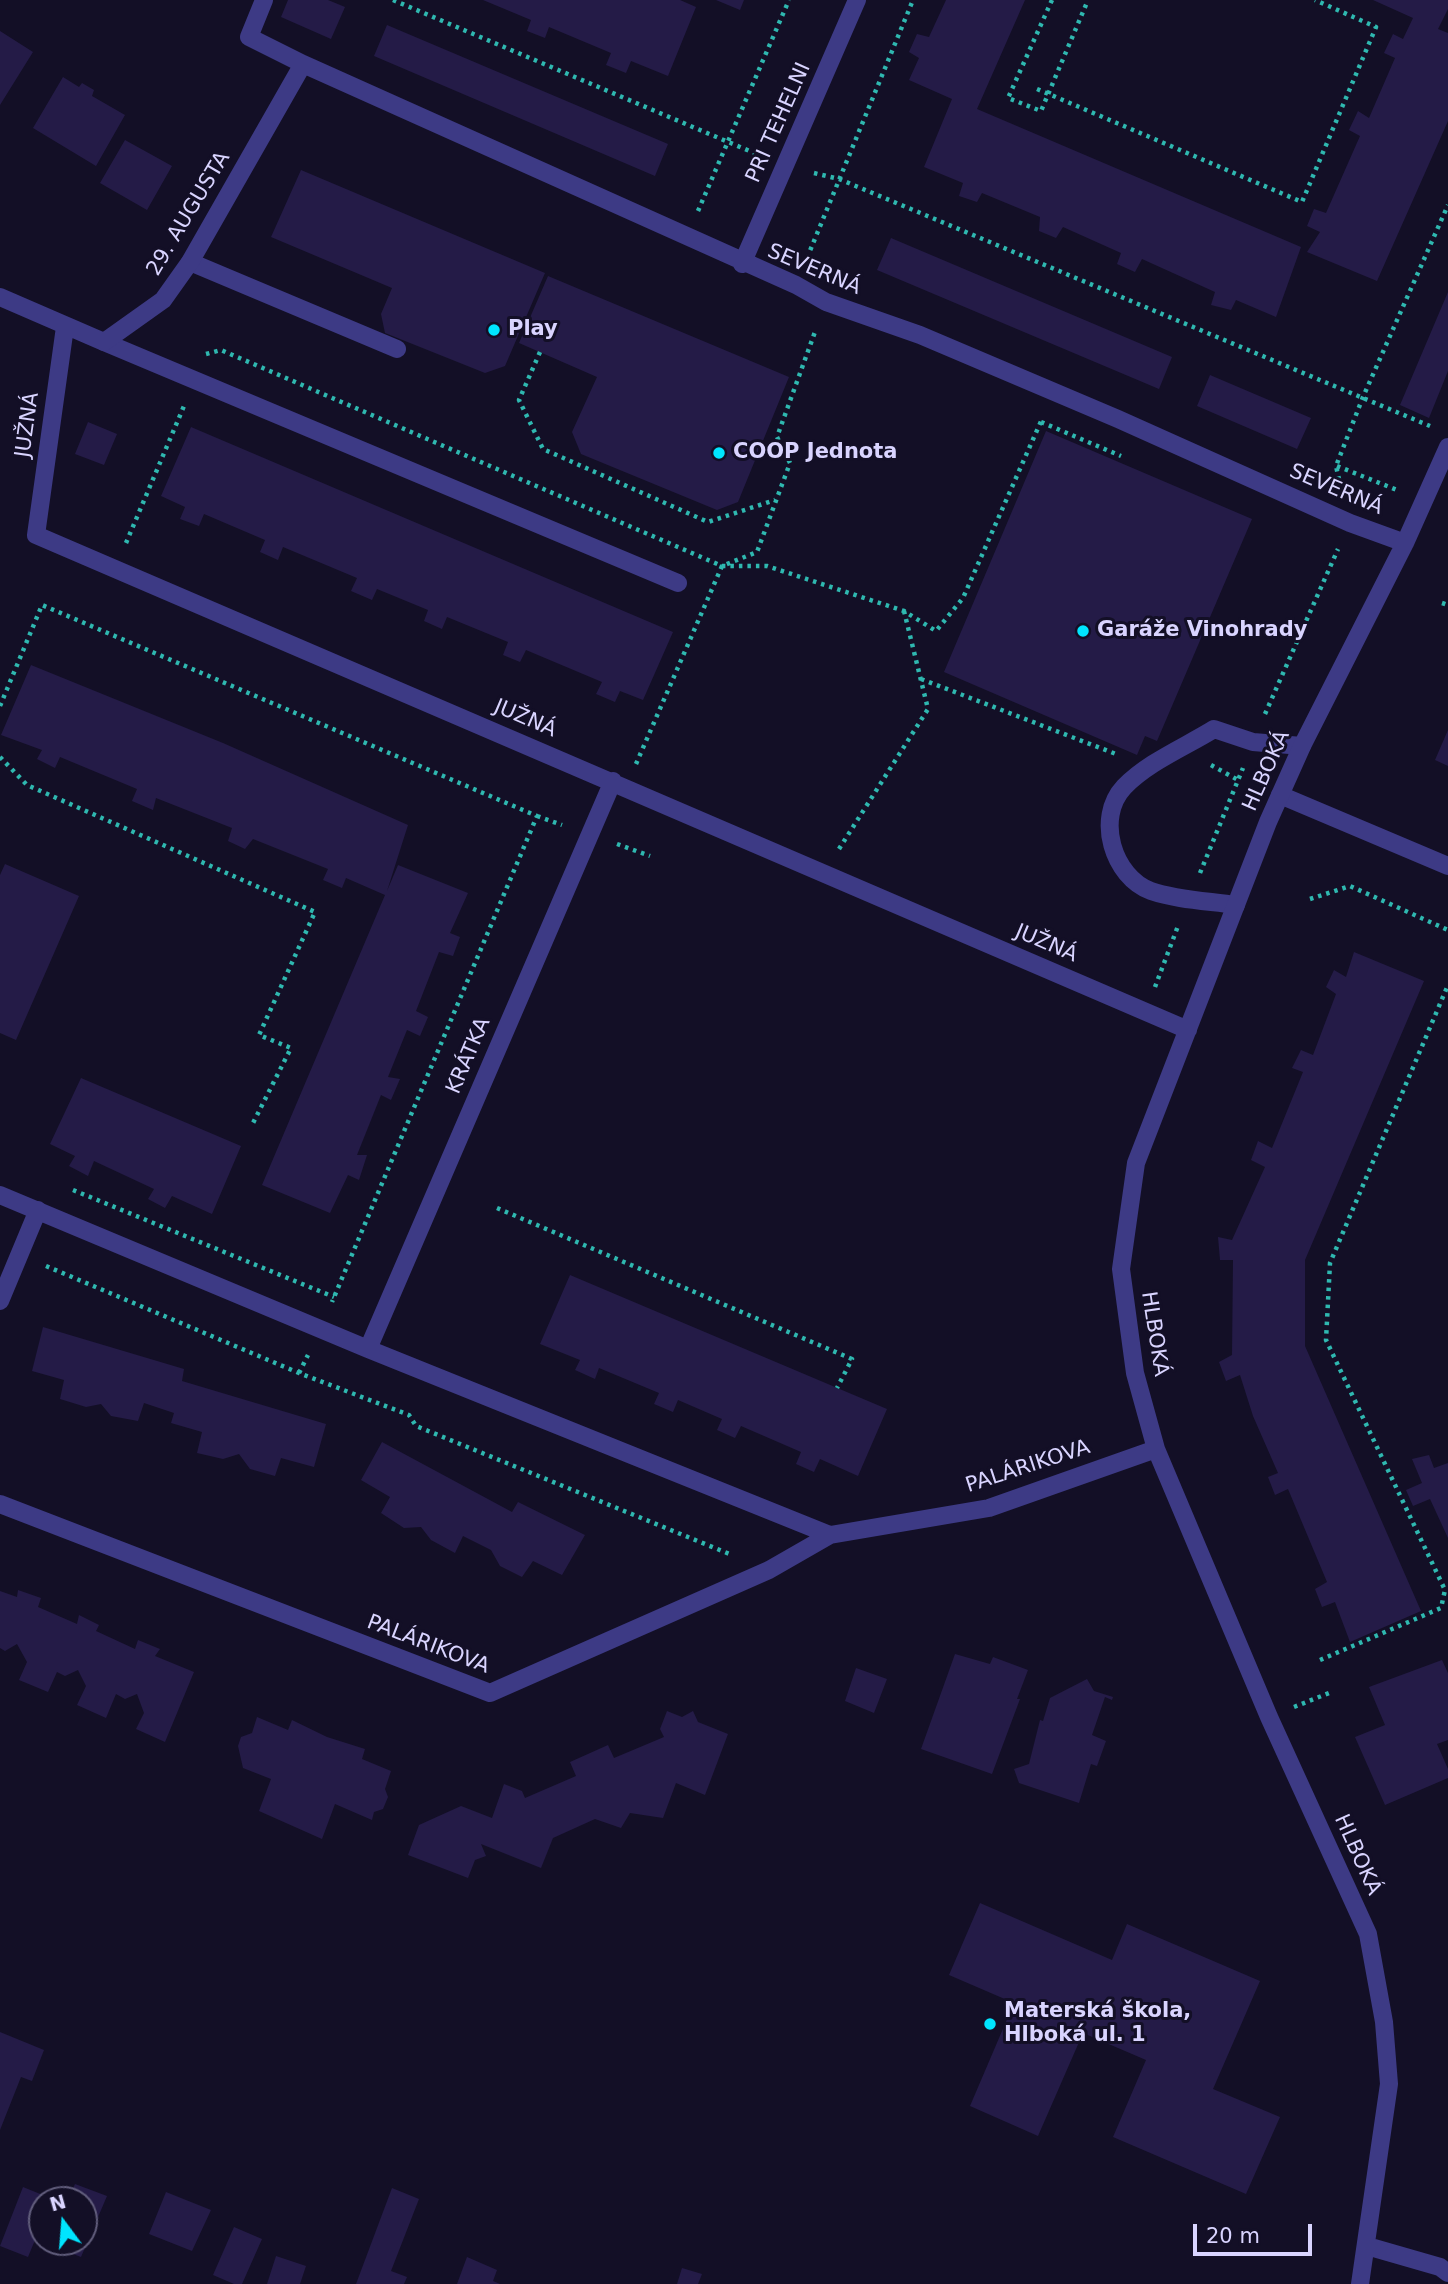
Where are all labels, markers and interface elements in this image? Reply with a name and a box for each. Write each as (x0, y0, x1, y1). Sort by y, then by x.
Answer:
street label: PRI TEHELNI (741, 59, 817, 187)
street label: 29. AUGUSTA (142, 147, 236, 281)
street label: SEVERNÁ (764, 239, 864, 301)
place label: Play (508, 317, 558, 343)
marker: Play (486, 322, 502, 338)
street label: JUŽNÁ (11, 391, 45, 459)
place label: COOP Jednota (733, 440, 897, 466)
marker: COOP Jednota (711, 445, 727, 461)
street label: SEVERNÁ (1286, 459, 1386, 521)
place label: Garáže Vinohrady (1097, 618, 1307, 644)
marker: Garáže Vinohrady (1075, 623, 1091, 639)
street label: JUŽNÁ (490, 695, 560, 743)
street label: HLBOKÁ (1238, 727, 1296, 815)
street label: JUŽNÁ (1011, 920, 1081, 968)
street label: KRÁTKA (442, 1014, 496, 1098)
street label: HLBOKÁ (1135, 1290, 1173, 1378)
street label: PALÁRIKOVA (963, 1435, 1093, 1499)
street label: PALÁRIKOVA (363, 1610, 493, 1680)
street label: HLBOKÁ (1328, 1811, 1386, 1899)
place label: Materská škola, Hlboká ul. 1 (1004, 1999, 1191, 2049)
marker: Materská škola, Hlboká ul. 1 (982, 2016, 998, 2032)
north arrow (28, 2186, 98, 2256)
text: N (47, 2190, 68, 2216)
scale bar (1196, 2210, 1315, 2254)
text: 20 m (1206, 2224, 1260, 2248)

